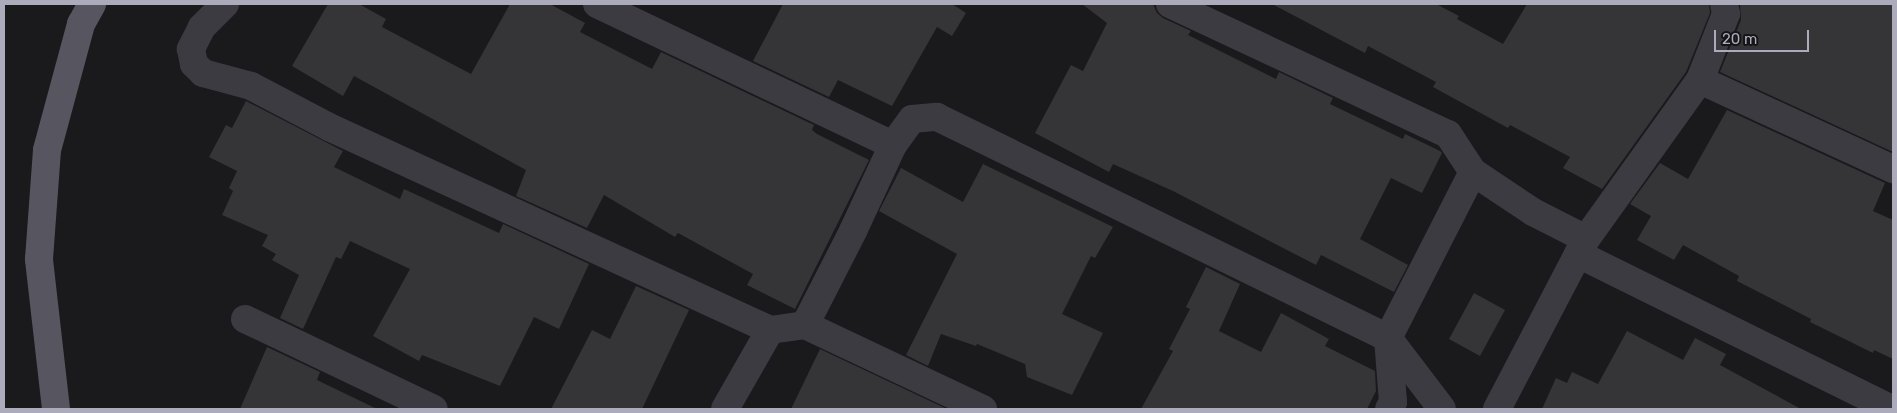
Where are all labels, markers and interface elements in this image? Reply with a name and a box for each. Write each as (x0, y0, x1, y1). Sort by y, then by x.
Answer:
scale bar (1717, 20, 1812, 52)
text: 20 m (1722, 30, 1757, 48)

